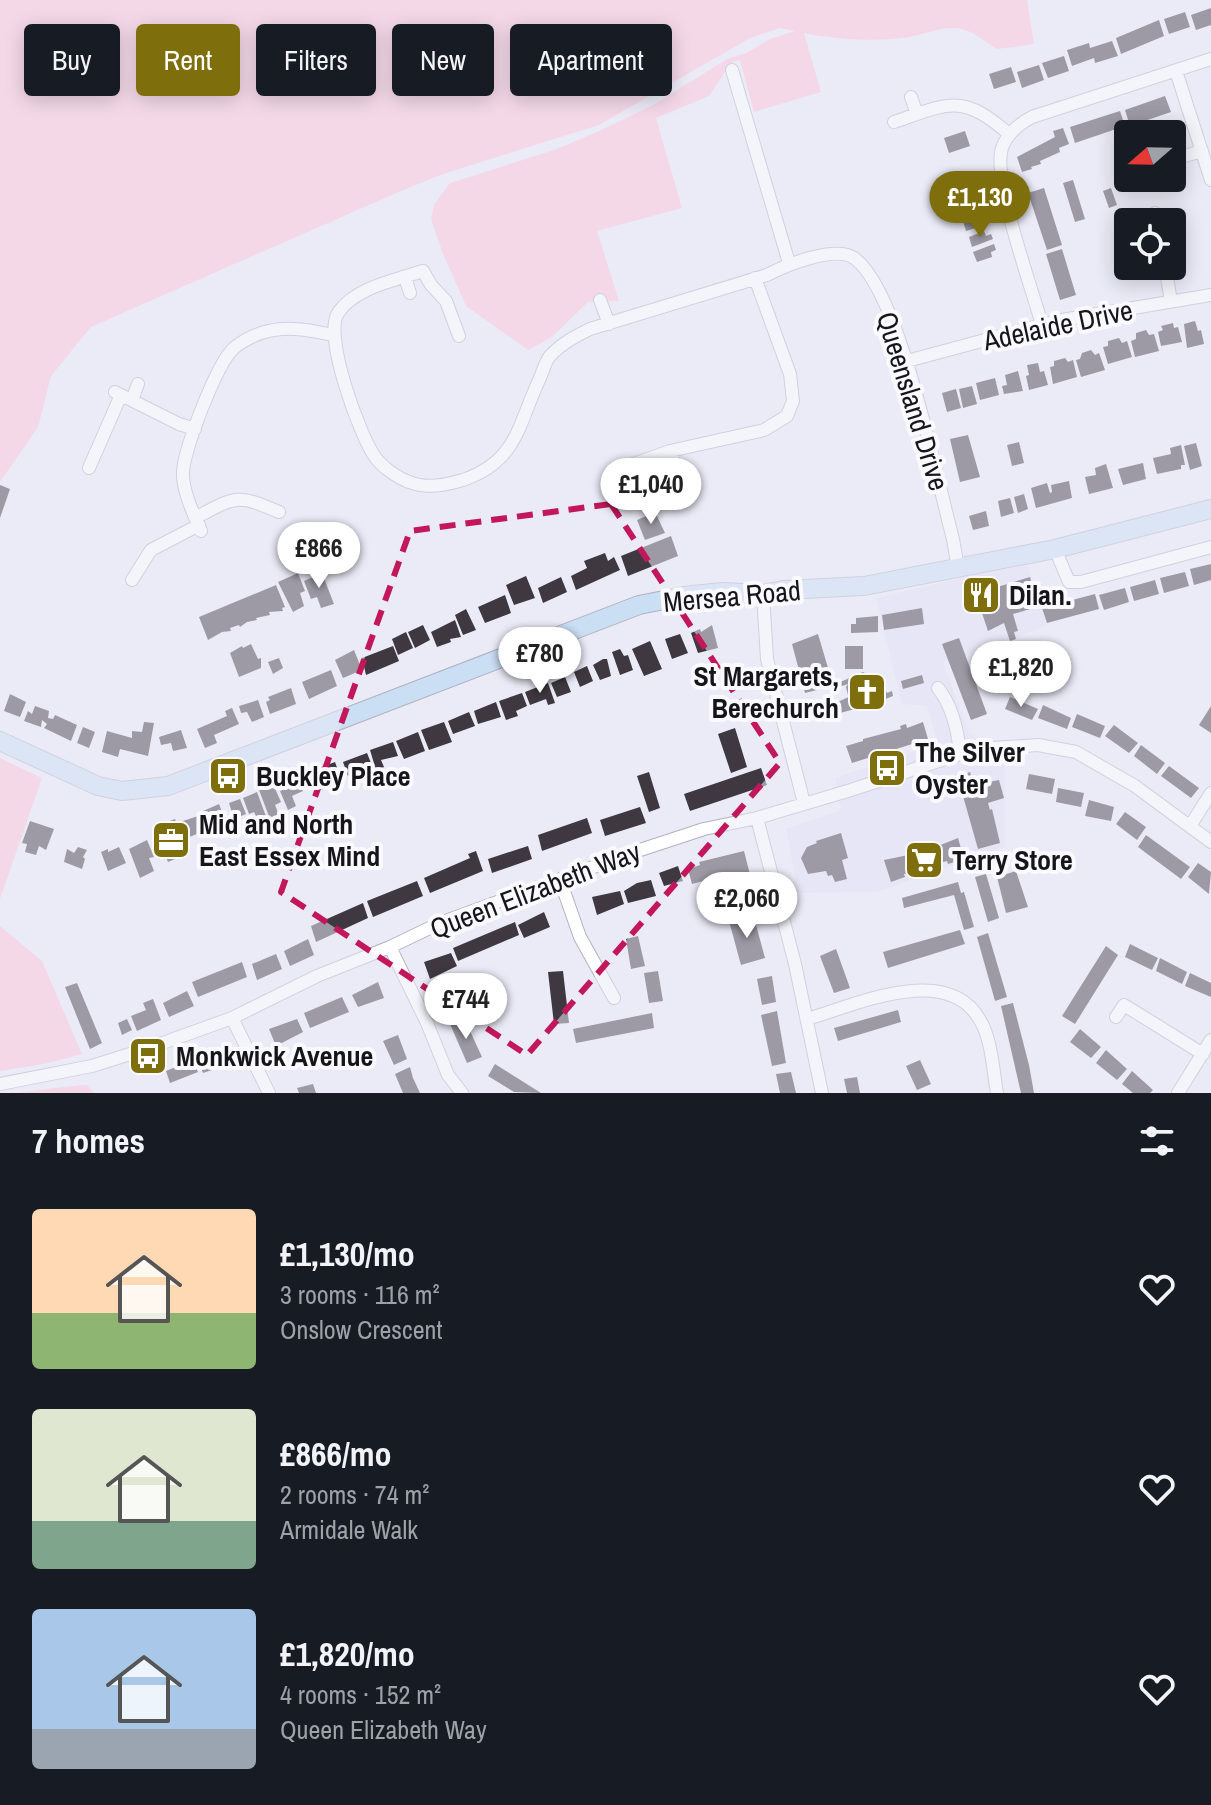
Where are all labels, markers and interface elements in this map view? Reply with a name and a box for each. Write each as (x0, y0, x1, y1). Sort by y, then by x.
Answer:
chip: Buy (24, 24, 120, 96)
chip: Rent (136, 24, 240, 96)
chip: Filters (256, 24, 376, 96)
chip: New (392, 24, 494, 96)
chip: Apartment (510, 24, 672, 96)
north arrow (1114, 120, 1186, 192)
map controls (1114, 120, 1186, 280)
pin: £1,130 (915, 171, 1045, 239)
text: £1,130 (947, 179, 1013, 214)
button: locate (1114, 208, 1186, 280)
street label: Adelaide Drive (979, 291, 1136, 360)
street label: Queensland Drive (868, 307, 958, 495)
pin: £1,040 (586, 458, 716, 526)
text: £1,040 (618, 466, 684, 501)
pin: £866 (272, 522, 366, 590)
text: £866 (295, 530, 343, 565)
street label: Mersea Road (662, 571, 802, 621)
restaurant icon: Dilan. (960, 574, 1002, 616)
place label: Dilan. (1009, 576, 1072, 614)
pin: £780 (493, 627, 587, 695)
text: £780 (516, 635, 564, 670)
pin: £1,820 (956, 641, 1086, 709)
text: £1,820 (988, 649, 1054, 684)
place label: St Margarets, Berechurch (694, 657, 839, 727)
church icon: St Margarets, Berechurch (846, 671, 888, 713)
place label: The Silver Oyster (915, 733, 1025, 803)
bus stop icon: The Silver Oyster (866, 747, 908, 789)
bus stop icon: Buckley Place (207, 755, 249, 797)
place label: Buckley Place (256, 757, 410, 795)
place label: Mid and North East Essex Mind (199, 805, 380, 875)
office icon: Mid and North East Essex Mind (150, 819, 192, 861)
street label: Queen Elizabeth Way (424, 832, 646, 948)
supermarket icon: Terry Store (903, 839, 945, 881)
place label: Terry Store (952, 841, 1073, 879)
pin: £2,060 (682, 872, 812, 940)
text: £2,060 (714, 880, 780, 915)
pin: £744 (419, 973, 513, 1041)
text: £744 (442, 981, 490, 1016)
bus stop icon: Monkwick Avenue (127, 1035, 169, 1077)
place label: Monkwick Avenue (176, 1037, 373, 1075)
text: 7 homes (32, 1118, 145, 1164)
icon: filters (1135, 1119, 1179, 1163)
text: £1,130/mo (280, 1231, 415, 1277)
icon: home (96, 1241, 192, 1337)
icon: heart (1135, 1267, 1179, 1311)
text: 3 rooms · 116 m² (280, 1277, 440, 1312)
text: Onslow Crescent (280, 1312, 442, 1347)
text: £866/mo (280, 1431, 392, 1477)
icon: home (96, 1441, 192, 1537)
icon: heart (1135, 1467, 1179, 1511)
text: 2 rooms · 74 m² (280, 1477, 429, 1512)
text: Armidale Walk (280, 1512, 418, 1547)
text: £1,820/mo (280, 1631, 415, 1677)
icon: home (96, 1641, 192, 1737)
icon: heart (1135, 1667, 1179, 1711)
text: 4 rooms · 152 m² (280, 1677, 441, 1712)
text: Queen Elizabeth Way (280, 1712, 487, 1747)

